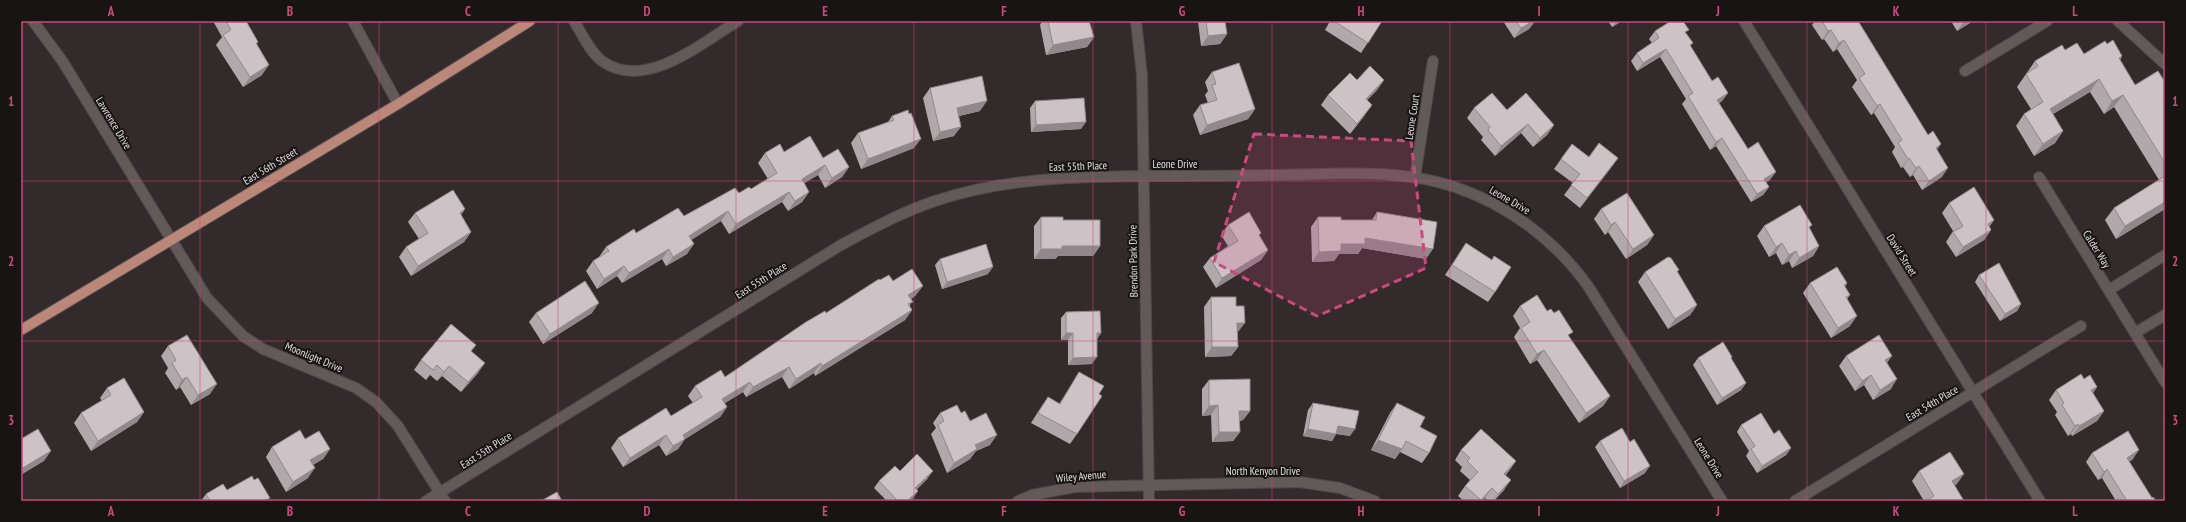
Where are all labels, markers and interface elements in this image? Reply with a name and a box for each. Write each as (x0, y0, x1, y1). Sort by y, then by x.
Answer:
text: A (107, 3, 115, 20)
text: B (287, 3, 293, 20)
text: C (465, 3, 471, 20)
text: D (644, 3, 651, 20)
text: E (822, 3, 828, 20)
text: F (1001, 3, 1007, 20)
text: G (1179, 3, 1186, 20)
text: H (1358, 3, 1365, 20)
text: I (1537, 3, 1541, 20)
text: J (1715, 3, 1720, 20)
text: K (1893, 3, 1900, 20)
text: L (2072, 3, 2078, 20)
text: 1 (8, 93, 14, 110)
street label: Leone Court (1402, 93, 1422, 141)
text: 1 (2172, 93, 2178, 110)
street label: Lawrence Drive (93, 94, 135, 152)
street label: East 56th Street (240, 144, 300, 188)
street label: Leone Drive (1153, 157, 1198, 171)
street label: East 55th Place (1049, 158, 1108, 174)
street label: Leone Drive (1487, 183, 1533, 218)
street label: Brendon Park Drive (1125, 224, 1141, 297)
street label: Calder Way (2080, 228, 2114, 271)
street label: David Street (1884, 231, 1920, 279)
text: 2 (8, 253, 14, 270)
text: 2 (2172, 253, 2178, 270)
street label: East 55th Place (732, 258, 790, 301)
street label: Moonlight Drive (283, 339, 345, 376)
street label: East 54th Place (1903, 382, 1961, 424)
text: 3 (8, 412, 14, 429)
text: 3 (2172, 412, 2178, 429)
street label: East 55th Place (457, 428, 515, 471)
street label: Leone Drive (1691, 435, 1727, 481)
street label: North Kenyon Drive (1226, 464, 1301, 478)
street label: Wiley Avenue (1055, 467, 1107, 485)
text: A (107, 503, 115, 520)
text: B (287, 503, 293, 520)
text: C (465, 503, 471, 520)
text: D (644, 503, 651, 520)
text: E (822, 503, 828, 520)
text: F (1001, 503, 1007, 520)
text: G (1179, 503, 1186, 520)
text: H (1358, 503, 1365, 520)
text: I (1537, 503, 1541, 520)
text: J (1715, 503, 1720, 520)
text: K (1893, 503, 1900, 520)
text: L (2072, 503, 2078, 520)

